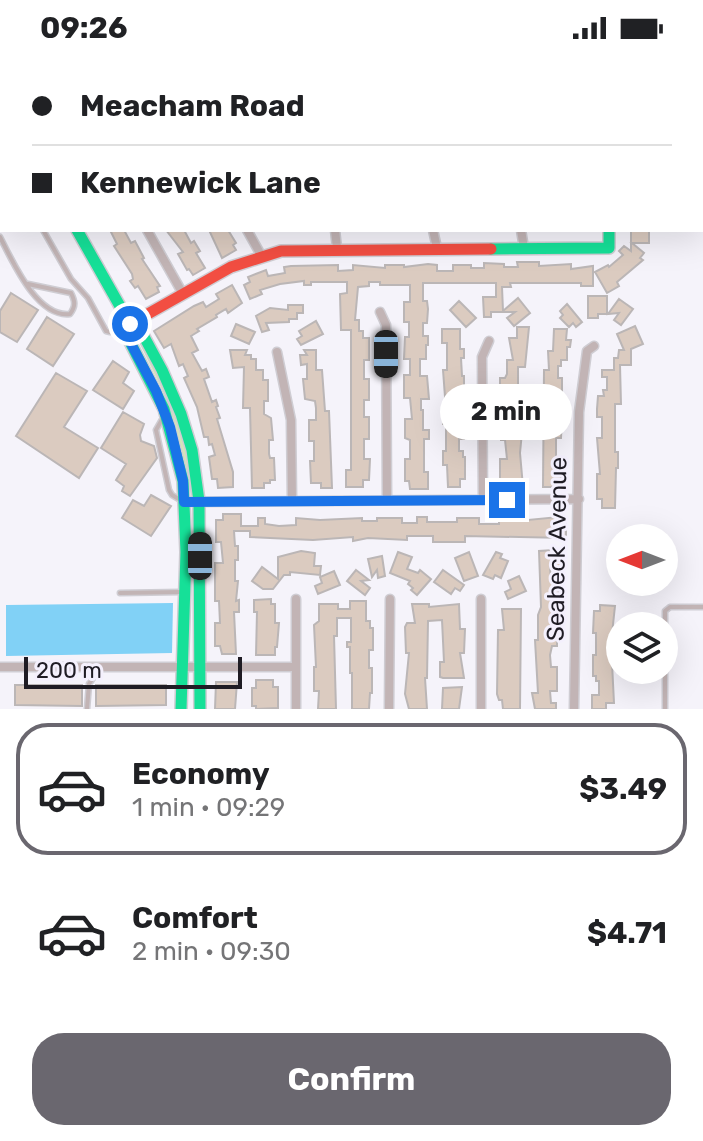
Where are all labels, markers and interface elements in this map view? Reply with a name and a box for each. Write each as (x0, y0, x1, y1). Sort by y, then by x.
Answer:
text: 09:26 (40, 10, 127, 46)
text: Meacham Road (80, 88, 305, 124)
text: Kennewick Lane (80, 165, 321, 201)
route start (112, 306, 148, 342)
car (374, 330, 398, 378)
callout: 2 min (441, 384, 573, 440)
text: 2 min (471, 396, 541, 427)
street label: Seabeck Avenue (541, 457, 573, 641)
route end (489, 482, 525, 518)
north arrow (606, 524, 678, 596)
map controls (606, 524, 678, 684)
car (188, 532, 212, 580)
button: layers (606, 612, 678, 684)
scale bar (24, 653, 242, 689)
text: 200 m (36, 657, 102, 684)
icon: car (36, 753, 108, 825)
text: Economy (132, 756, 270, 792)
text: $3.49 (579, 771, 667, 807)
text: 1 min · 09:29 (132, 792, 285, 823)
icon: car (36, 897, 108, 969)
text: Comfort (132, 900, 258, 936)
text: $4.71 (587, 915, 667, 951)
text: 2 min · 09:30 (132, 936, 291, 967)
button: Confirm (32, 1033, 671, 1125)

